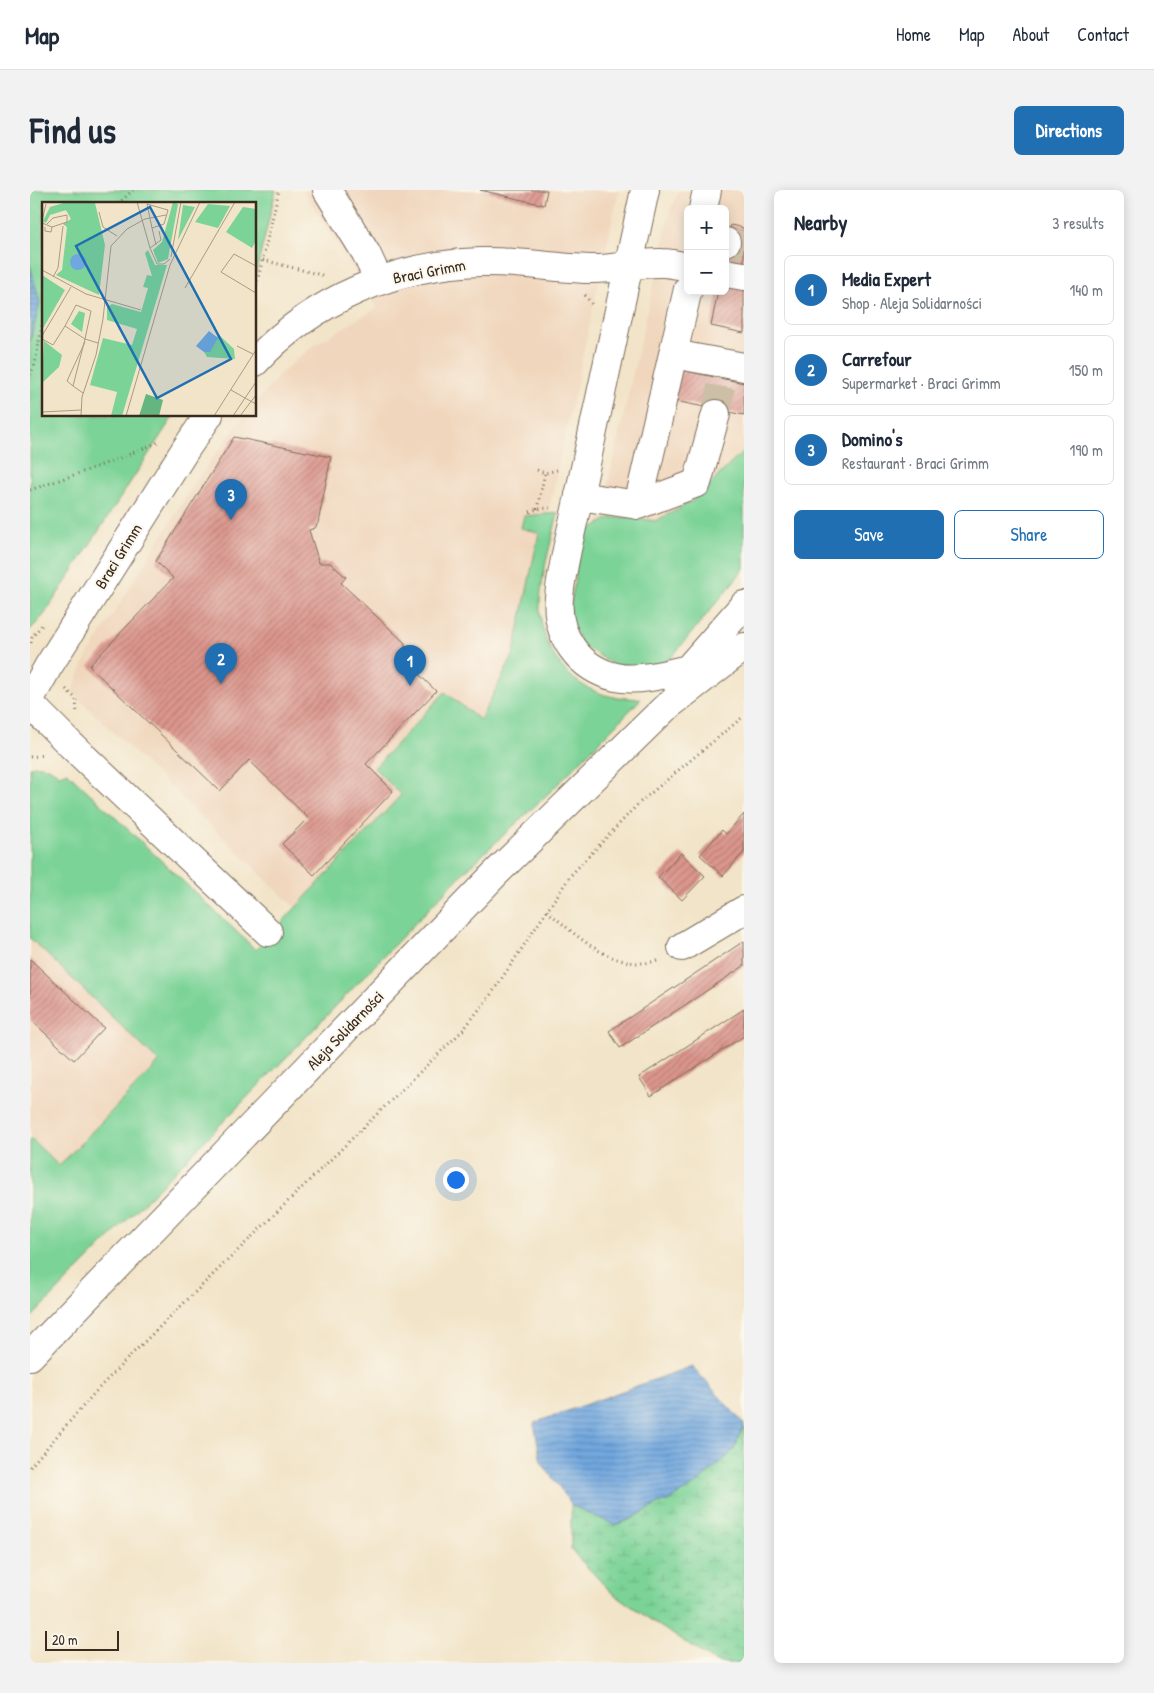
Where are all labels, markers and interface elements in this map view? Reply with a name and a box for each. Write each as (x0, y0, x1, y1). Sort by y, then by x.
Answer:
text: Map (25, 19, 59, 51)
text: Home (896, 22, 931, 47)
text: Map (959, 22, 984, 47)
text: About (1012, 22, 1049, 47)
text: Contact (1077, 22, 1129, 47)
button: Directions (1014, 106, 1124, 155)
text: Find us (30, 107, 116, 154)
inset map (42, 202, 256, 416)
map controls (684, 205, 729, 295)
button: + (684, 205, 729, 250)
text: Nearby (794, 208, 847, 237)
text: 3 results (1052, 212, 1104, 234)
button: − (684, 250, 729, 295)
street label: Braci Grimm (391, 253, 467, 289)
text: Media Expert (842, 266, 931, 292)
text: 1 (808, 279, 814, 301)
text: 140 m (1069, 279, 1103, 301)
text: Shop · Aleja Solidarności (842, 292, 982, 314)
text: Carrefour (842, 346, 911, 372)
text: 2 (807, 359, 815, 381)
text: 150 m (1069, 359, 1103, 381)
text: Supermarket · Braci Grimm (842, 372, 1001, 394)
text: Domino's (842, 426, 903, 452)
text: 3 (807, 439, 815, 461)
text: 190 m (1070, 439, 1103, 461)
text: Restaurant · Braci Grimm (842, 452, 989, 474)
pin: 3 (215, 479, 247, 520)
button: Save (794, 510, 944, 559)
button: Share (954, 510, 1104, 559)
street label: Braci Grimm (89, 519, 147, 593)
pin: 2 (205, 643, 237, 684)
pin: 1 (394, 645, 426, 686)
street label: Aleja Solidarności (302, 986, 388, 1074)
your location (443, 1167, 469, 1193)
scale bar (45, 1628, 119, 1651)
text: 20 m (52, 1630, 78, 1649)

